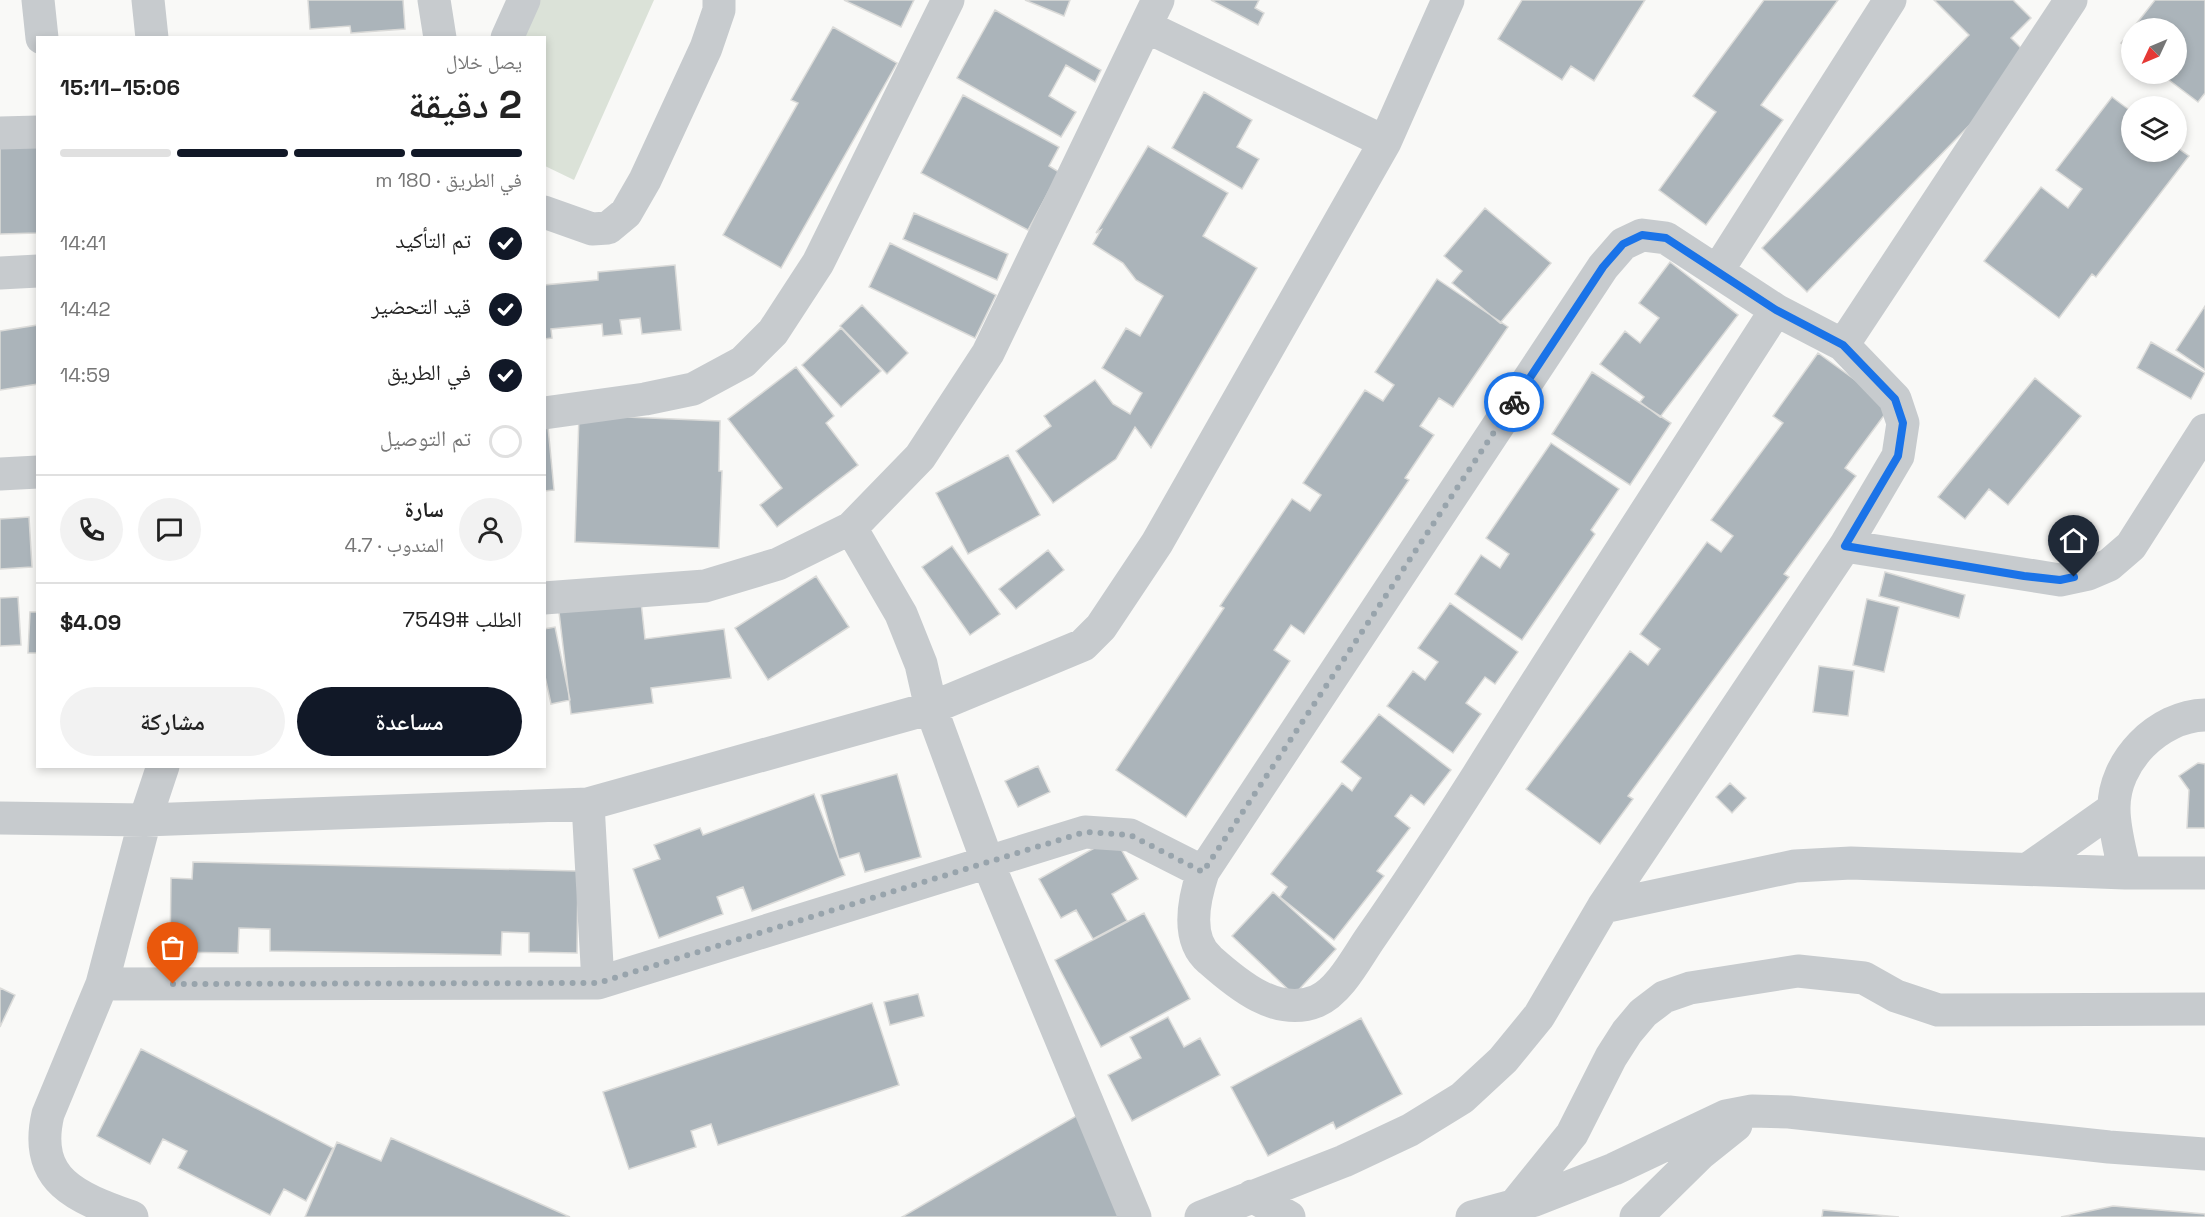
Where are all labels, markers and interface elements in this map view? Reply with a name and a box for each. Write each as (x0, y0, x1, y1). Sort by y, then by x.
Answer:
north arrow (2121, 18, 2187, 84)
map controls (2121, 18, 2187, 162)
text: يصل خلال (446, 49, 522, 75)
text: 15:06–15:11 (60, 73, 180, 101)
text: 2 دقيقة (408, 80, 522, 129)
button: layers (2121, 96, 2187, 162)
text: في الطريق · 180 m (375, 167, 522, 193)
text: تم التأكيد (395, 226, 471, 254)
icon: check (489, 227, 522, 260)
text: 14:41 (60, 230, 106, 256)
text: قيد التحضير (371, 292, 471, 320)
icon: check (489, 293, 522, 326)
text: 14:42 (60, 296, 110, 322)
text: في الطريق (387, 358, 471, 386)
icon: check (489, 359, 522, 392)
text: 14:59 (60, 362, 110, 388)
courier (1484, 372, 1544, 432)
icon: bike (1498, 386, 1531, 419)
text: تم التوصيل (380, 424, 471, 452)
text: سارة (405, 495, 444, 523)
button: phone (60, 498, 123, 561)
button: chat (138, 498, 201, 561)
button: person (459, 498, 522, 561)
pin (2048, 515, 2099, 577)
icon: home (2057, 524, 2090, 557)
text: المندوب · 4.7 (344, 532, 444, 558)
text: الطلب #7549 (403, 605, 522, 633)
text: $4.09 (60, 608, 121, 636)
button: مشاركة (60, 687, 285, 756)
button: مساعدة (297, 687, 522, 756)
pin (147, 922, 198, 984)
icon: bag (156, 931, 189, 964)

